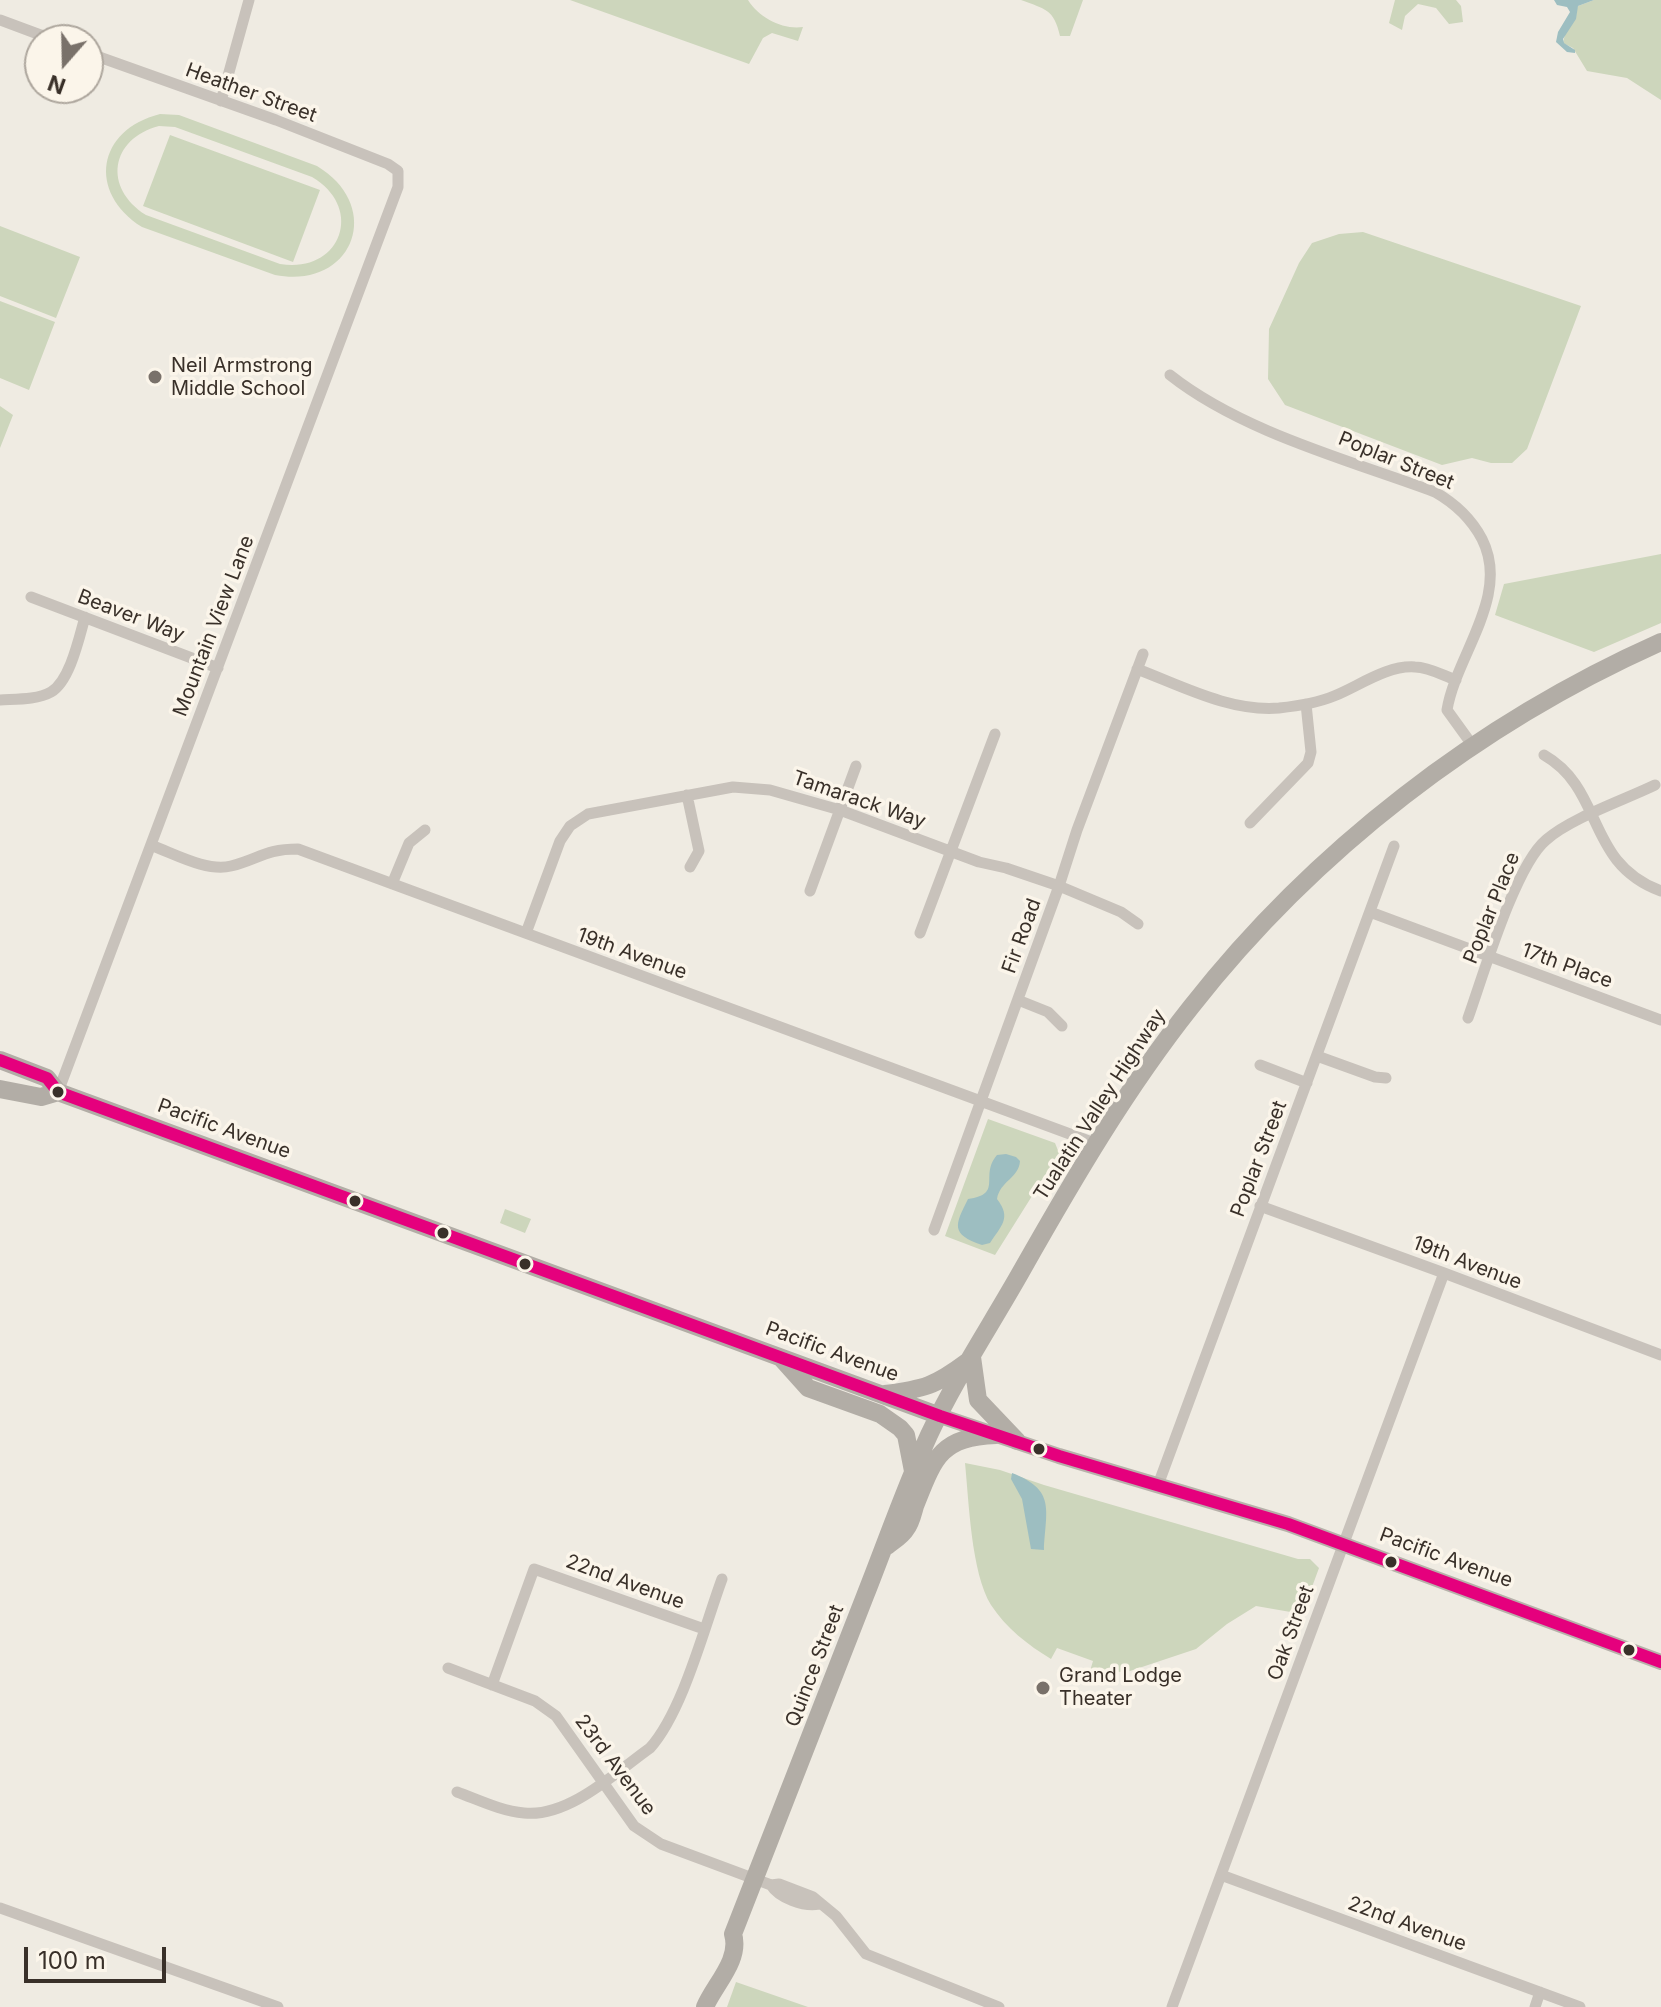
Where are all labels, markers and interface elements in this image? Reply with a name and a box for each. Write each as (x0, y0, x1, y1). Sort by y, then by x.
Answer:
north arrow (24, 24, 104, 104)
street label: Heather Street (182, 58, 320, 128)
text: N (44, 70, 69, 100)
place label: Neil Armstrong Middle School (171, 354, 313, 401)
marker: Neil Armstrong Middle School (146, 368, 164, 386)
street label: Poplar Street (1335, 427, 1457, 495)
street label: Mountain View Lane (168, 532, 260, 720)
street label: Beaver Way (74, 585, 188, 647)
street label: Tamarack Way (789, 766, 929, 834)
street label: Poplar Place (1459, 849, 1525, 967)
street label: Fir Road (997, 895, 1047, 977)
street label: 19th Avenue (574, 923, 690, 985)
street label: 17th Place (1518, 938, 1616, 994)
street label: Tualatin Valley Highway (1029, 1005, 1171, 1205)
unlabelled marker (50, 1084, 66, 1100)
street label: Pacific Avenue (154, 1094, 294, 1164)
street label: Poplar Street (1226, 1097, 1292, 1221)
unlabelled marker (347, 1193, 363, 1209)
unlabelled marker (435, 1225, 451, 1241)
street label: 19th Avenue (1409, 1231, 1525, 1295)
unlabelled marker (517, 1256, 533, 1272)
street label: Pacific Avenue (762, 1317, 902, 1387)
unlabelled marker (1031, 1441, 1047, 1457)
street label: Pacific Avenue (1376, 1523, 1516, 1593)
street label: 22nd Avenue (562, 1549, 688, 1615)
unlabelled marker (1383, 1554, 1399, 1570)
street label: Oak Street (1263, 1582, 1319, 1684)
street label: Quince Street (781, 1602, 849, 1730)
unlabelled marker (1621, 1642, 1637, 1658)
place label: Grand Lodge Theater (1059, 1664, 1182, 1711)
marker: Grand Lodge Theater (1034, 1679, 1052, 1697)
street label: 23rd Avenue (569, 1710, 661, 1820)
street label: 22nd Avenue (1344, 1891, 1470, 1957)
scale bar (28, 1931, 170, 1981)
text: 100 m (38, 1946, 106, 1975)

